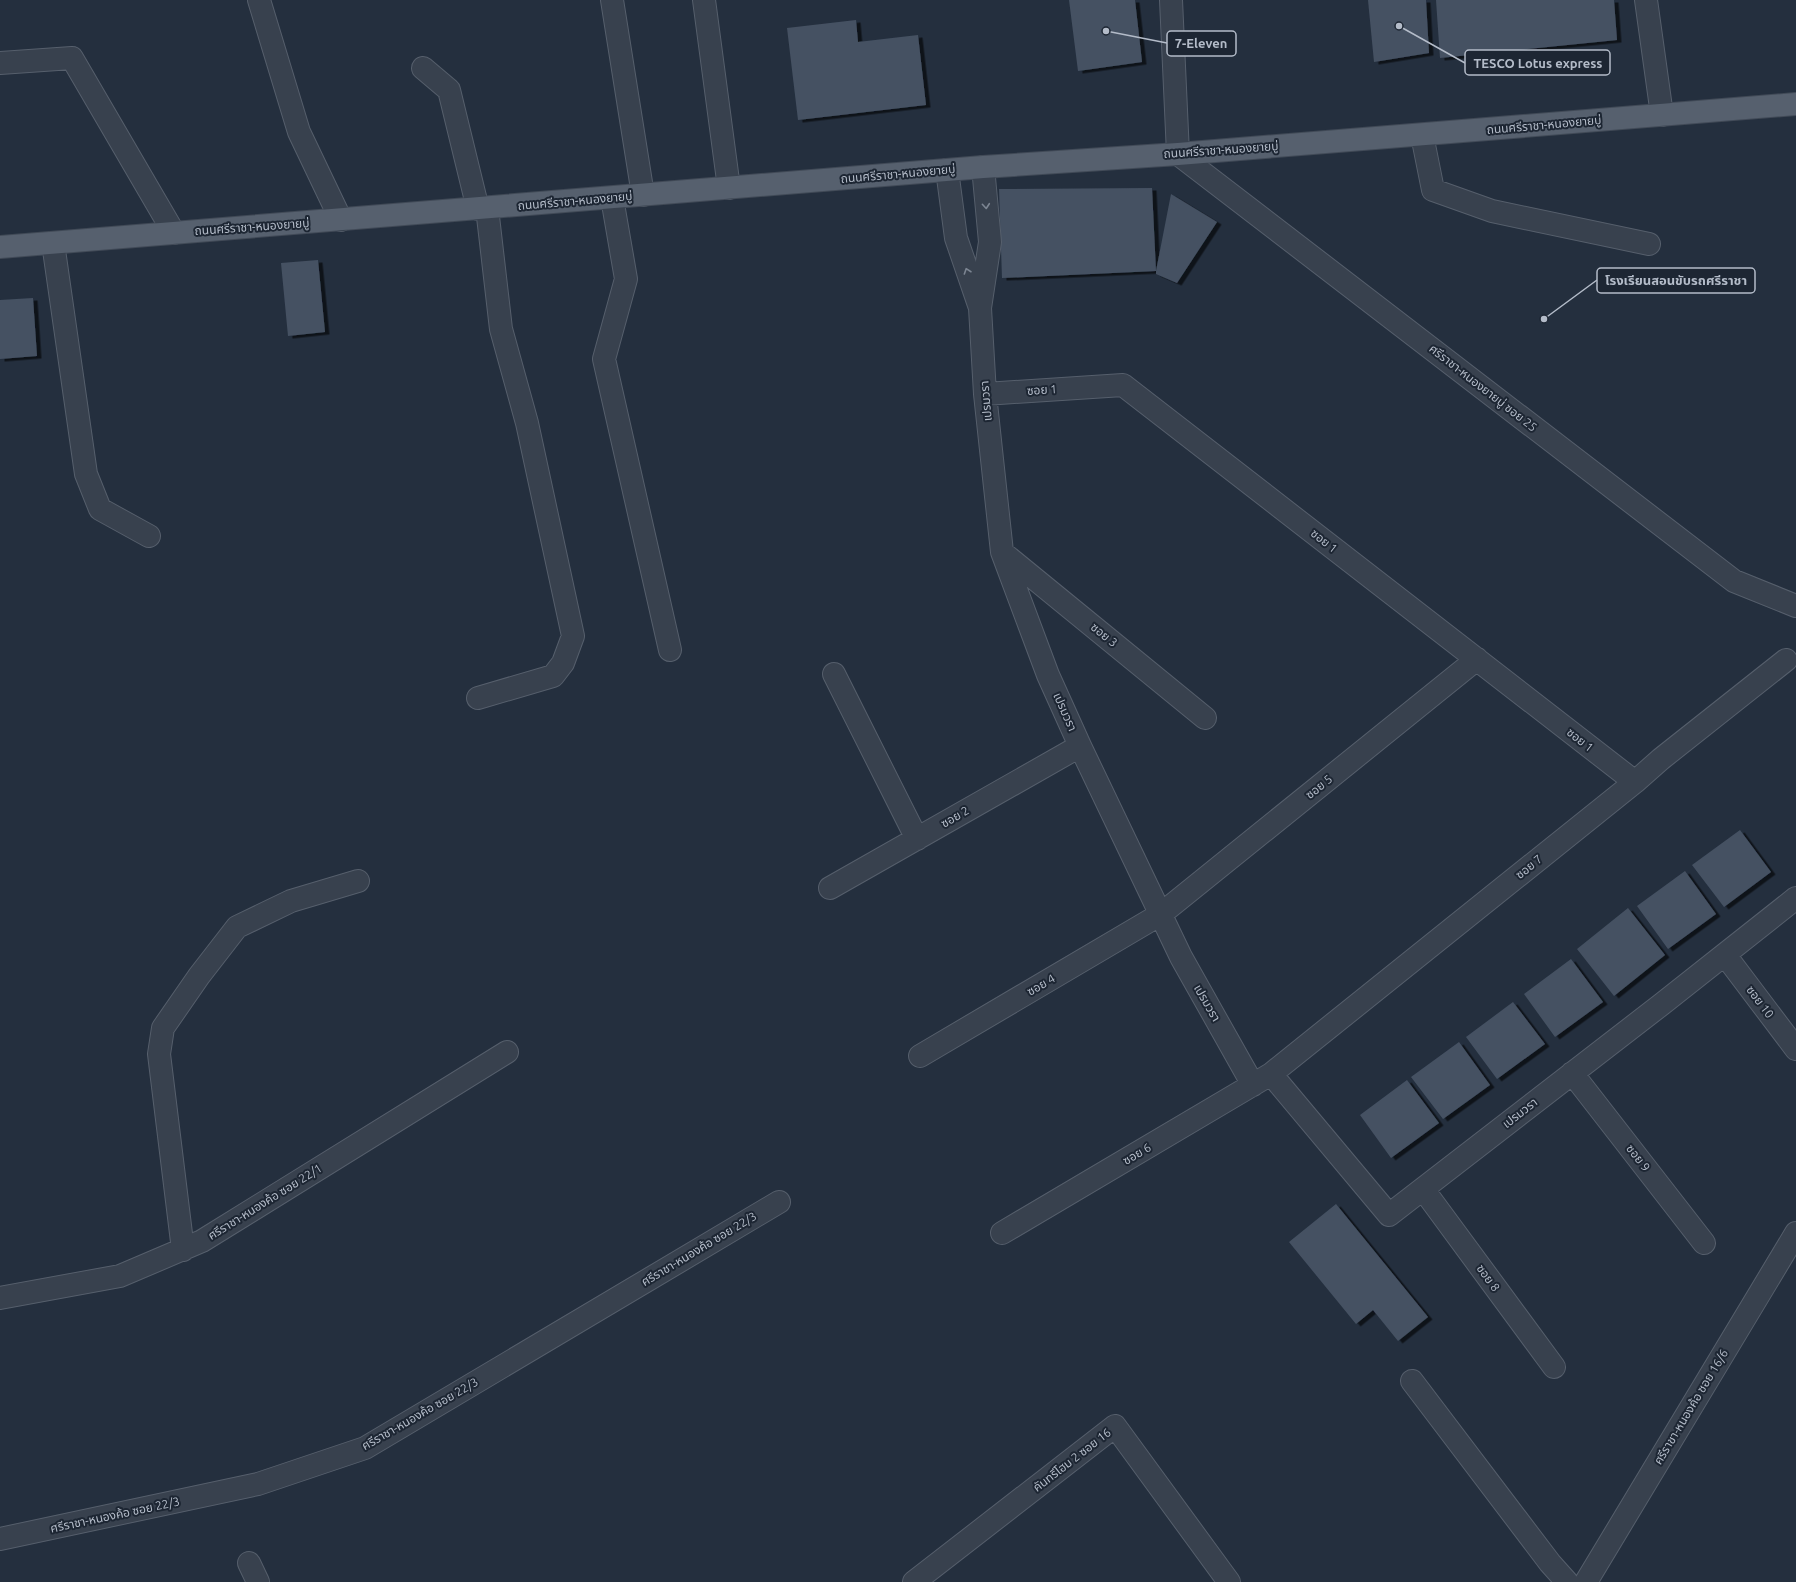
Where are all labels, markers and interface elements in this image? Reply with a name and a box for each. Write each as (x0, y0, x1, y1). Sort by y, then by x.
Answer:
callout: 7-Eleven (1167, 31, 1236, 56)
text: 7-Eleven (1175, 36, 1227, 50)
callout: TESCO Lotus express (1465, 50, 1610, 75)
text: TESCO Lotus express (1474, 56, 1602, 70)
street label: ถนนศรีราชา-หนองยายบู่ (1486, 113, 1602, 137)
street label: ถนนศรีราชา-หนองยายบู่ (1163, 139, 1279, 161)
street label: ถนนศรีราชา-หนองยายบู่ (840, 162, 956, 186)
street label: ถนนศรีราชา-หนองยายบู่ (517, 189, 633, 213)
one-way arrow (981, 203, 990, 209)
street label: ถนนศรีราชา-หนองยายบู่ (194, 216, 310, 238)
one-way arrow (963, 267, 972, 274)
callout: โรงเรียนสอนขับรถศรีราชา (1597, 268, 1755, 293)
text: โรงเรียนสอนขับรถศรีราชา (1605, 273, 1747, 287)
street label: ศรีราชา-หนองยายบู่ ซอย 25 (1426, 342, 1540, 434)
street label: เปรมวรา (977, 380, 994, 422)
street label: ซอย 1 (1026, 382, 1057, 397)
street label: ซอย 1 (1308, 526, 1340, 555)
street label: ซอย 3 (1088, 620, 1120, 649)
street label: เปรมวรา (1051, 691, 1080, 733)
street label: ซอย 1 (1564, 725, 1596, 754)
street label: ซอย 5 (1303, 772, 1335, 801)
street label: ซอย 2 (938, 803, 971, 830)
street label: ซอย 7 (1513, 852, 1545, 881)
street label: ซอย 4 (1024, 971, 1057, 998)
street label: เปรมวรา (1192, 982, 1223, 1024)
street label: ซอย 10 (1744, 983, 1777, 1021)
street label: เปรมวรา (1500, 1095, 1540, 1130)
street label: ซอย 6 (1120, 1140, 1153, 1167)
street label: ซอย 9 (1624, 1142, 1653, 1174)
street label: ศรีราชา-หนองค้อ ซอย 22/1 (205, 1161, 324, 1242)
street label: ศรีราชา-หนองค้อ ซอย 22/3 (639, 1209, 759, 1288)
street label: ซอย 8 (1474, 1262, 1503, 1294)
street label: ศรีราชา-หนองค้อ ซอย 16/6 (1651, 1347, 1730, 1467)
street label: ศรีราชา-หนองค้อ ซอย 22/3 (359, 1375, 480, 1452)
street label: คันทรีโฮม 2 ซอย 16 (1030, 1425, 1113, 1494)
street label: ศรีราชา-หนองค้อ ซอย 22/3 (49, 1494, 181, 1535)

